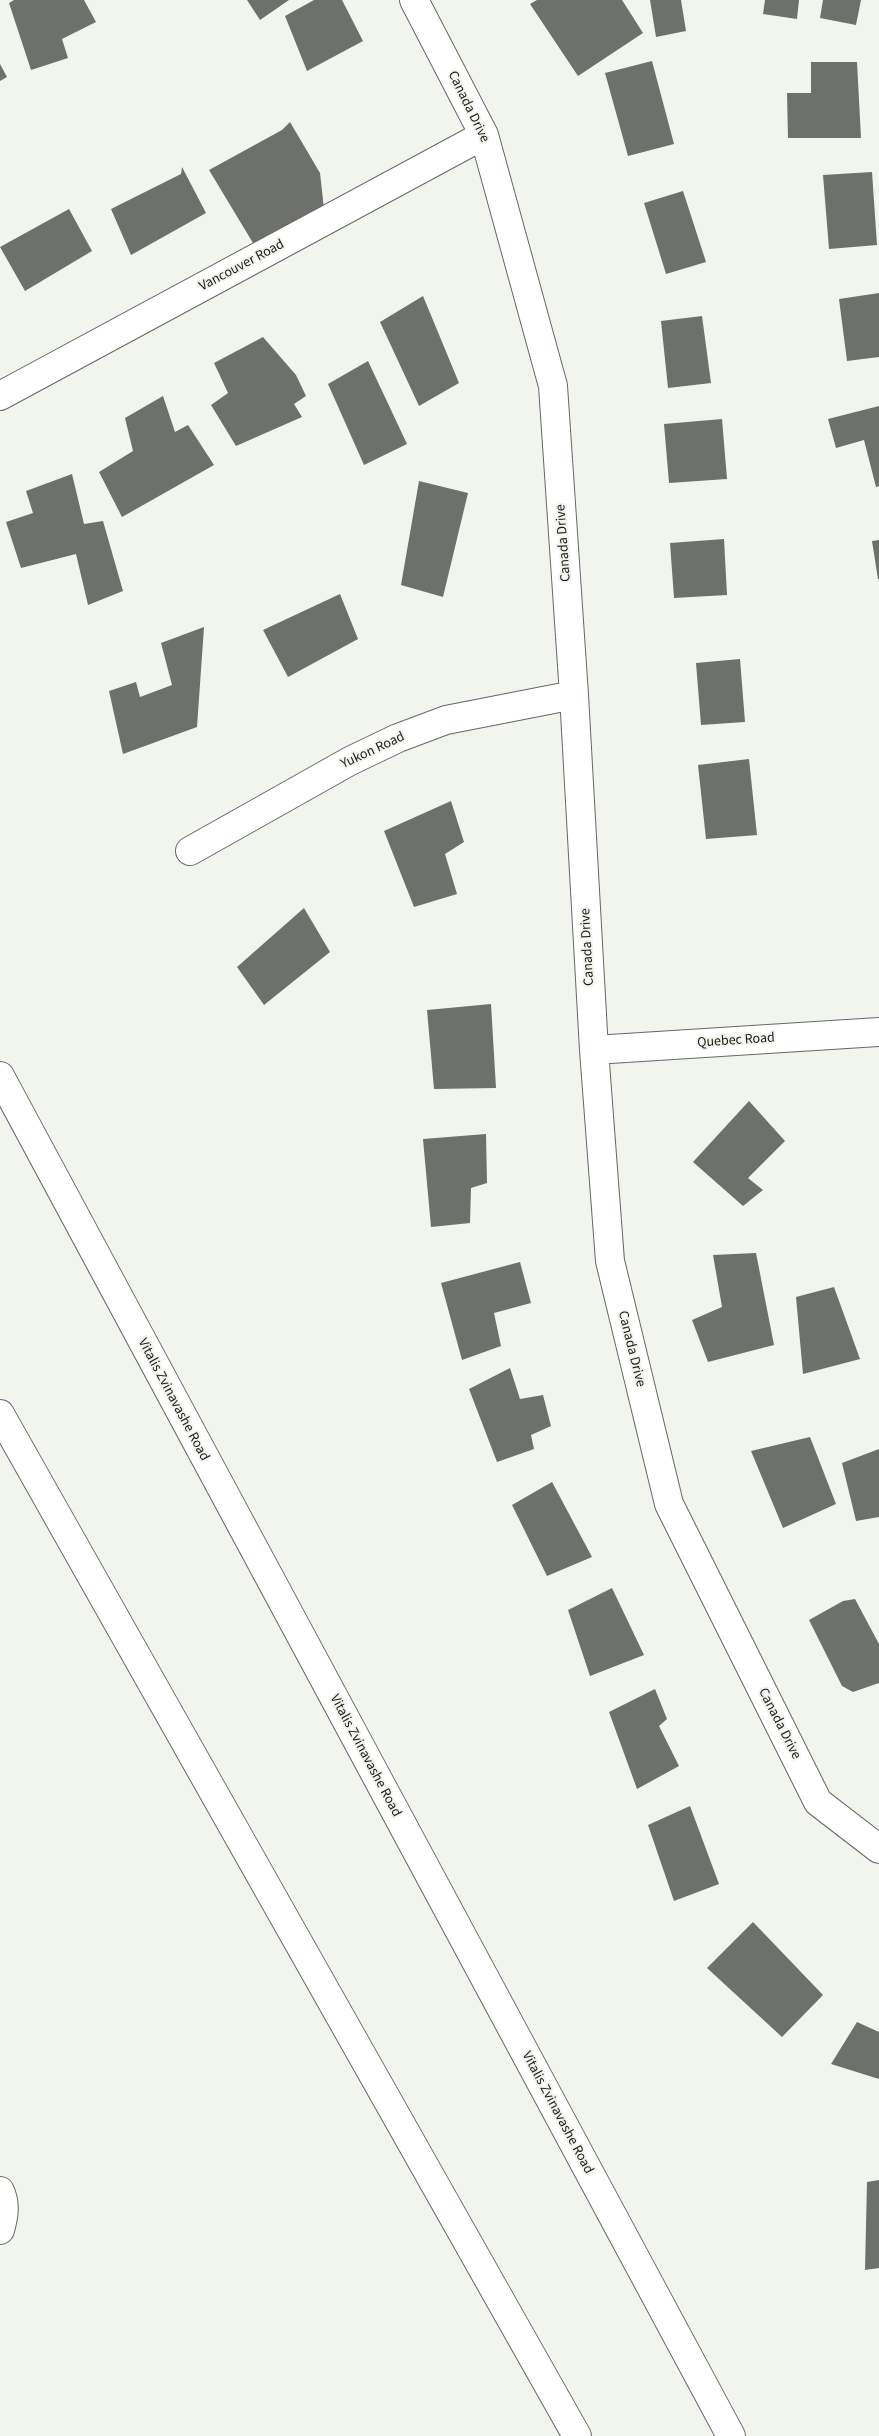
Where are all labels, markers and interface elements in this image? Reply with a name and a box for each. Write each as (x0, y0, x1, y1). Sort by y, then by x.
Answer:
street label: Canada Drive (443, 68, 493, 146)
street label: Vancouver Road (197, 237, 287, 295)
street label: Canada Drive (553, 504, 575, 582)
street label: Yukon Road (338, 729, 408, 773)
street label: Canada Drive (578, 908, 598, 986)
street label: Quebec Road (697, 1030, 775, 1052)
street label: Canada Drive (613, 1309, 649, 1389)
street label: Vitalis Zvinavashe Road (134, 1336, 212, 1464)
street label: Canada Drive (754, 1686, 804, 1762)
street label: Vitalis Zvinavashe Road (326, 1692, 404, 1820)
street label: Vitalis Zvinavashe Road (518, 2049, 596, 2177)

